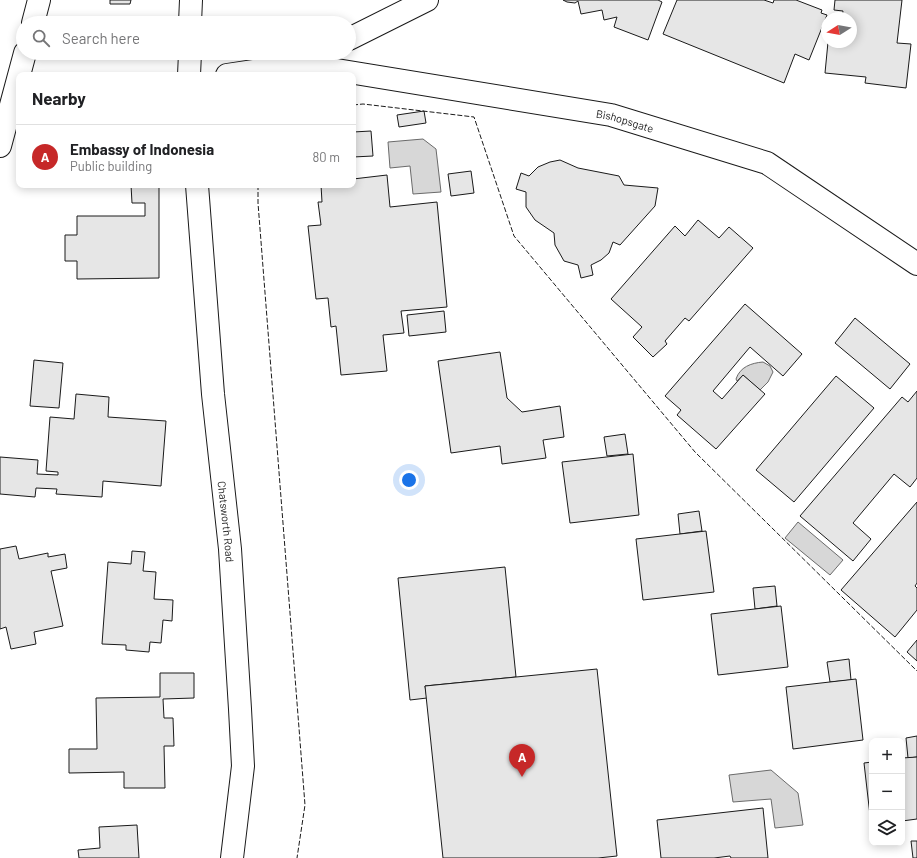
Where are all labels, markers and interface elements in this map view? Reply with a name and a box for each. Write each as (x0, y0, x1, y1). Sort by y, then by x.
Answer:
north arrow (821, 12, 857, 48)
search box (16, 16, 356, 60)
icon: search (30, 27, 52, 49)
text: Search here (62, 29, 140, 47)
text: Nearby (32, 88, 86, 108)
street label: Bishopsgate (595, 106, 656, 134)
text: Embassy of Indonesia (70, 140, 214, 158)
text: A (41, 149, 49, 165)
text: 80 m (313, 149, 340, 165)
text: Public building (70, 158, 152, 174)
your location (399, 470, 419, 490)
street label: Chatsworth Road (216, 480, 237, 563)
map controls (869, 738, 905, 846)
button: + (869, 738, 905, 774)
pin: A (509, 744, 535, 777)
button: − (869, 774, 905, 810)
button: layers (869, 810, 905, 846)

